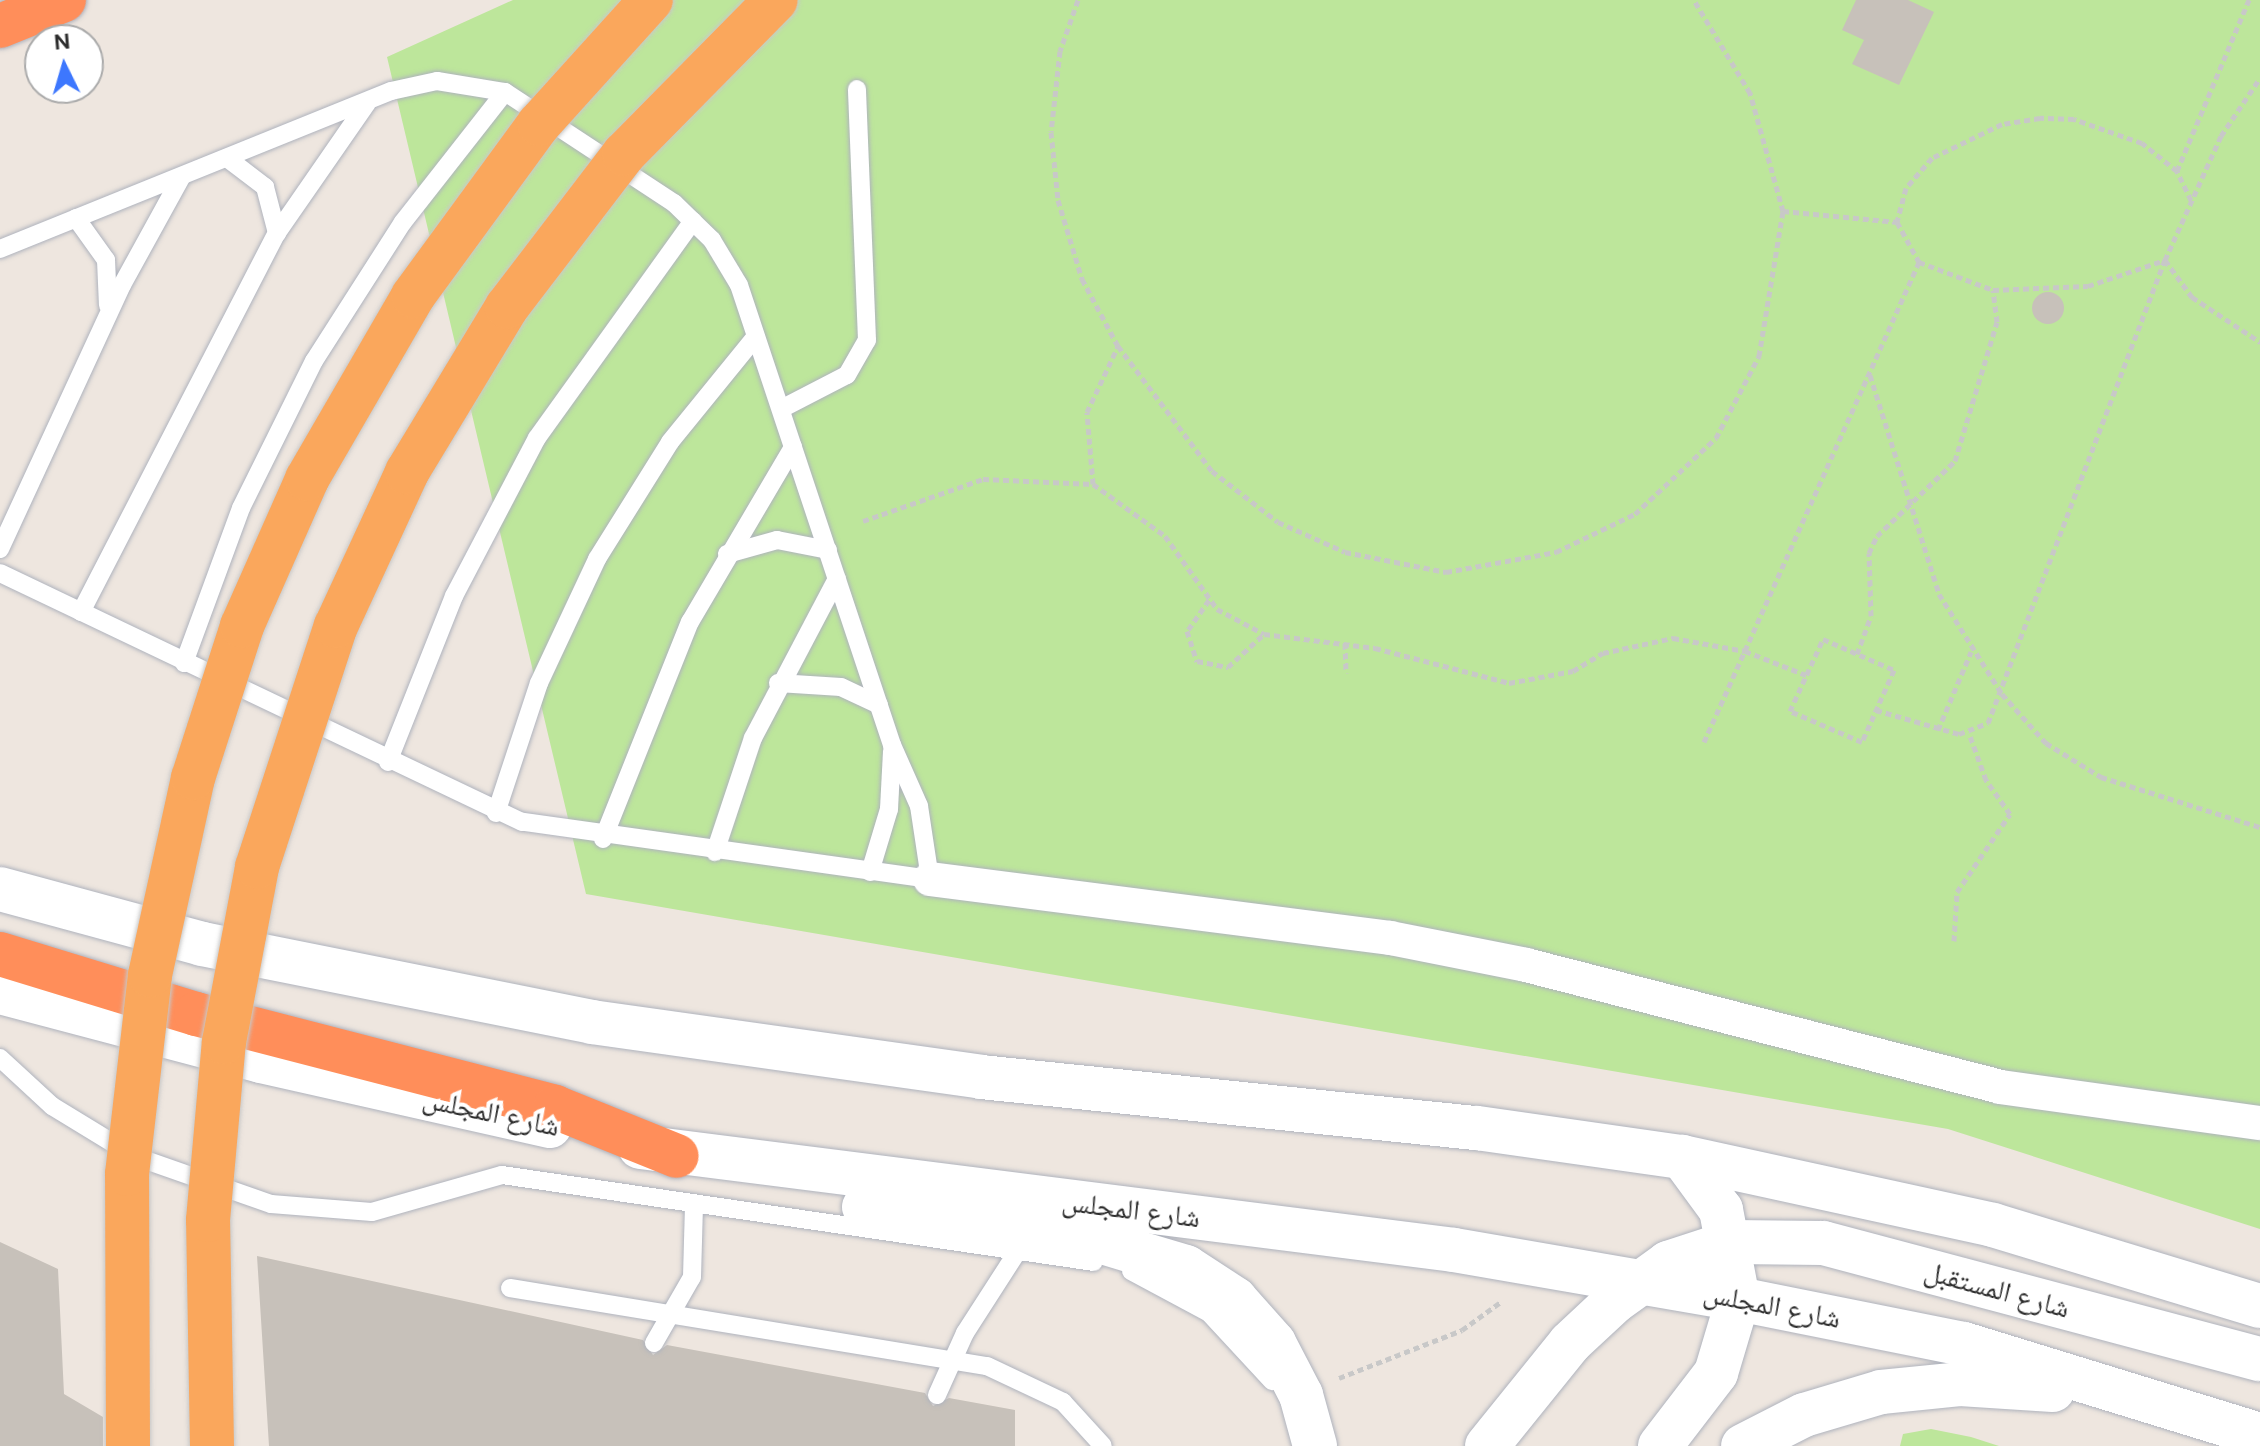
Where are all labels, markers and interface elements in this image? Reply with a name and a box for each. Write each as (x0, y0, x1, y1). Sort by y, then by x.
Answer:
north arrow (24, 24, 104, 104)
text: N (53, 26, 71, 57)
street label: شارع المجلس (420, 1082, 562, 1144)
street label: شارع المجلس (1060, 1185, 1202, 1235)
street label: شارع المستقبل (1921, 1254, 2073, 1326)
street label: شارع المجلس (1701, 1276, 1843, 1336)

